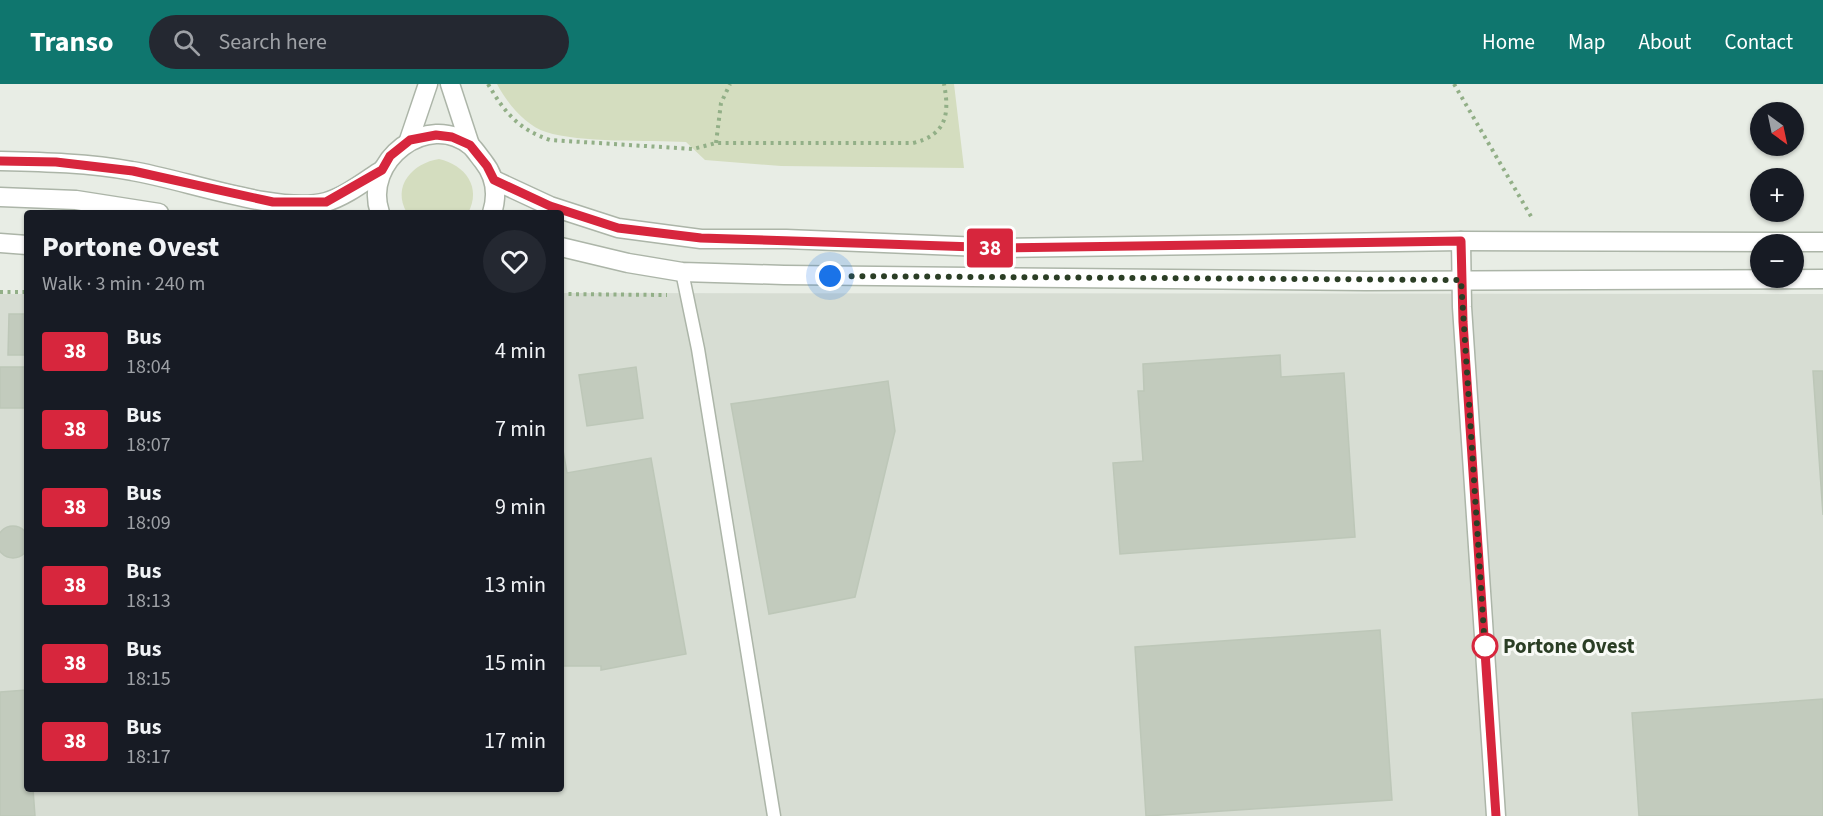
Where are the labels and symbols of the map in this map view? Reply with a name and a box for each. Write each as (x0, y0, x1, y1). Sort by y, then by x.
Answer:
north arrow (1750, 102, 1804, 156)
line badge: 38 (963, 228, 1017, 268)
your location (815, 261, 845, 291)
place label: Portone Ovest (1503, 631, 1634, 661)
marker: Portone Ovest (1472, 633, 1498, 659)

